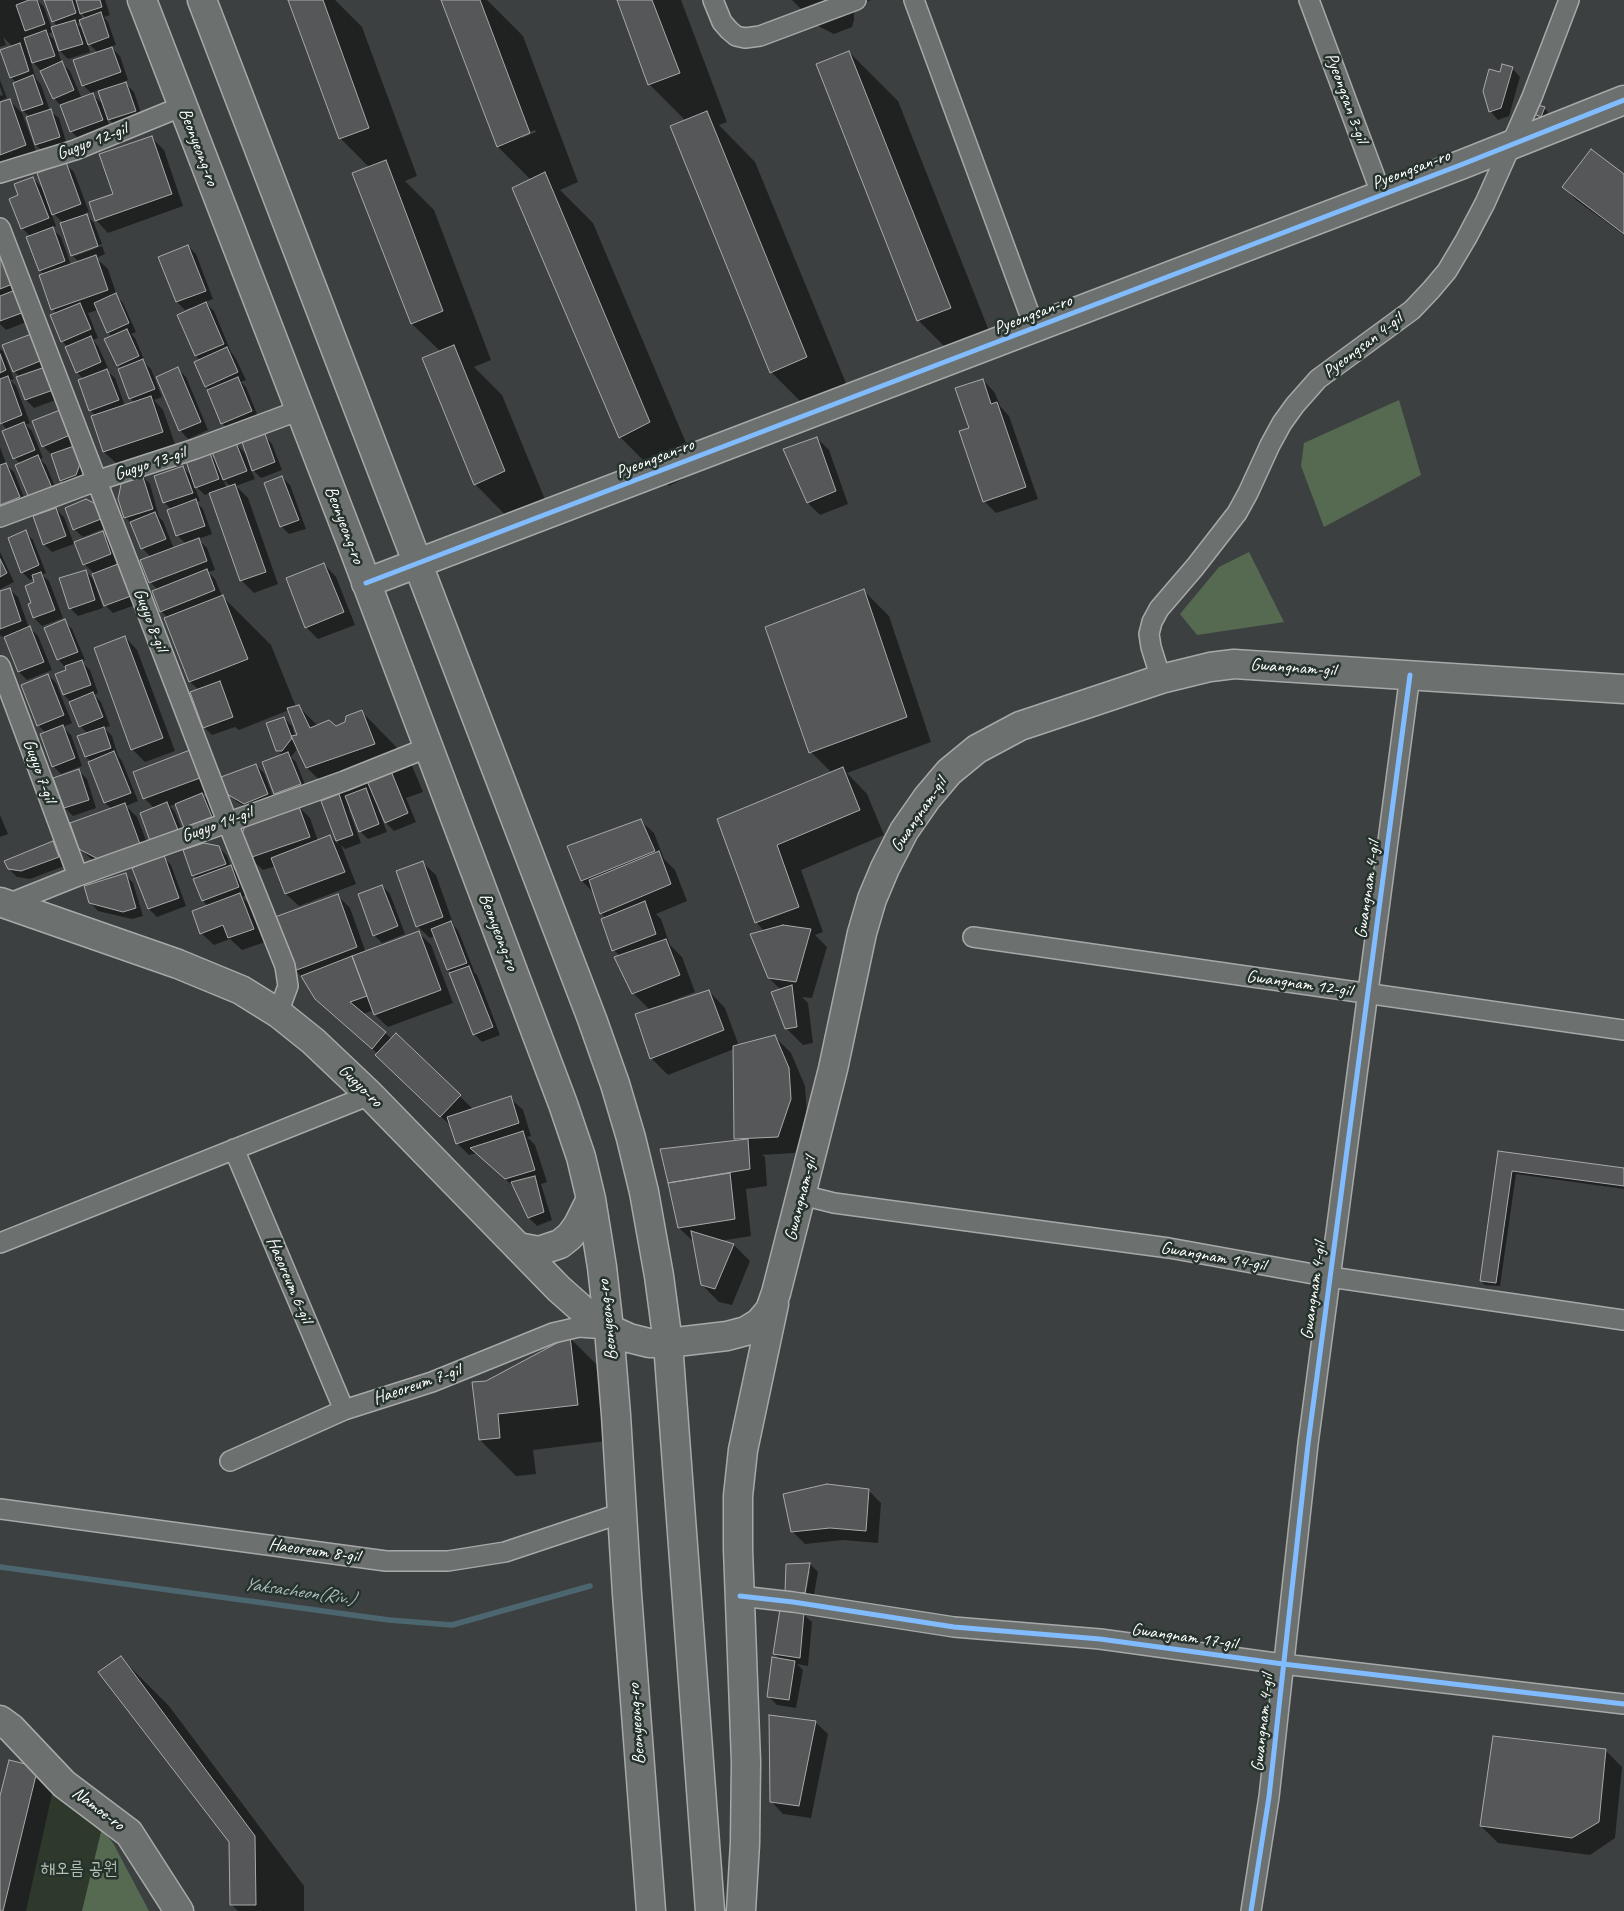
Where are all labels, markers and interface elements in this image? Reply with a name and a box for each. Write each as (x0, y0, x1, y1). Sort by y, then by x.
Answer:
street label: Pyeongsan 3-gil (1320, 50, 1372, 146)
street label: Beonyeong-ro (173, 105, 223, 189)
street label: Gugyo 12-gil (54, 119, 130, 165)
street label: Pyeongsan-ro (1369, 145, 1453, 195)
street label: Pyeongsan-ro (991, 290, 1075, 340)
street label: Pyeongsan 4-gil (1319, 309, 1407, 383)
street label: Pyeongsan-ro (613, 434, 697, 484)
street label: Gugyo 13-gil (112, 442, 188, 486)
street label: Beonyeong-ro (319, 483, 369, 567)
street label: Gugyo 8-gil (128, 586, 172, 654)
street label: Gwangnam-gil (1250, 654, 1336, 682)
street label: Gugyo 7-gil (18, 736, 60, 806)
street label: Gwangnam-gil (886, 773, 952, 857)
street label: Gugyo 14-gil (179, 802, 255, 848)
street label: Gwangnam 4-gil (1350, 840, 1386, 940)
street label: Beonyeong-ro (473, 890, 523, 974)
street label: Gwangnam 12-gil (1245, 966, 1353, 1002)
street label: Gugyo-ro (333, 1060, 387, 1112)
street label: Gwangnam-gil (780, 1155, 822, 1243)
street label: Haeoreum 6-gil (261, 1234, 317, 1326)
street label: Gwangnam 14-gil (1159, 1237, 1267, 1277)
street label: Gwangnam 4-gil (1296, 1241, 1332, 1341)
street label: Beonyeong-ro (593, 1278, 623, 1362)
street label: Haeoreum 7-gil (370, 1360, 464, 1410)
street label: Haeoreum 8-gil (267, 1534, 361, 1568)
water label: Yaksacheon(Riv.) (242, 1573, 356, 1611)
street label: Gwangnam 17-gil (1130, 1619, 1238, 1655)
street label: Gwangnam 4-gil (1247, 1673, 1279, 1773)
street label: Beonyeong-ro (623, 1683, 651, 1765)
street label: Namoe-ro (68, 1782, 128, 1836)
park label: 해오름 공원 (41, 1858, 117, 1880)

